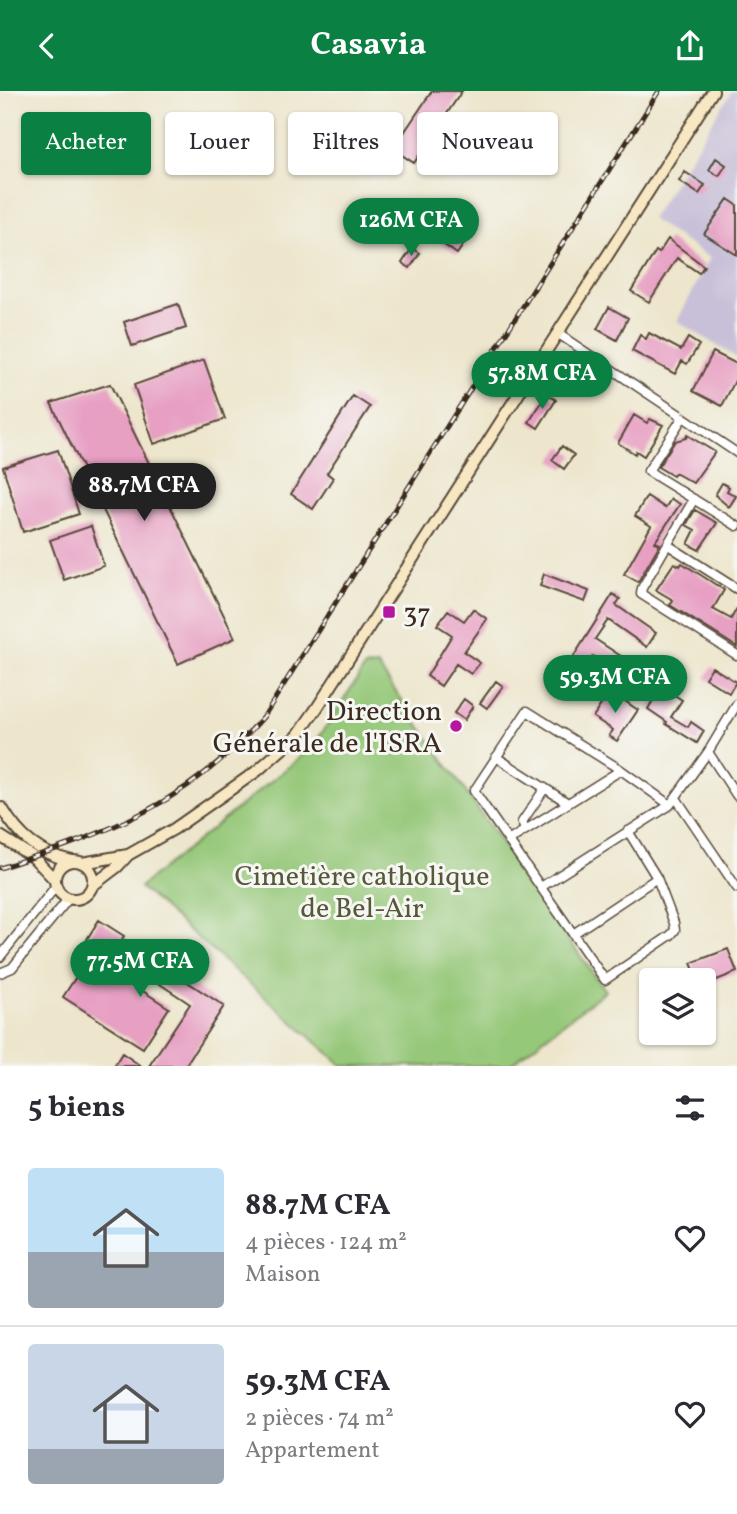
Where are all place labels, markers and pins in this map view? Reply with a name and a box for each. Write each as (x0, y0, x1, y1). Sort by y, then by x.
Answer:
pin: 126M CFA (339, 199, 483, 258)
pin: 57.8M CFA (462, 351, 622, 411)
pin: 88.7M CFA (64, 463, 224, 523)
place label: 37 (403, 595, 431, 634)
marker: 37 (381, 604, 397, 620)
pin: 59.3M CFA (535, 655, 695, 715)
place label: Direction Générale de l'ISRA (213, 693, 442, 764)
marker: Direction Générale de l'ISRA (448, 718, 464, 734)
pin: 77.5M CFA (60, 939, 220, 999)

